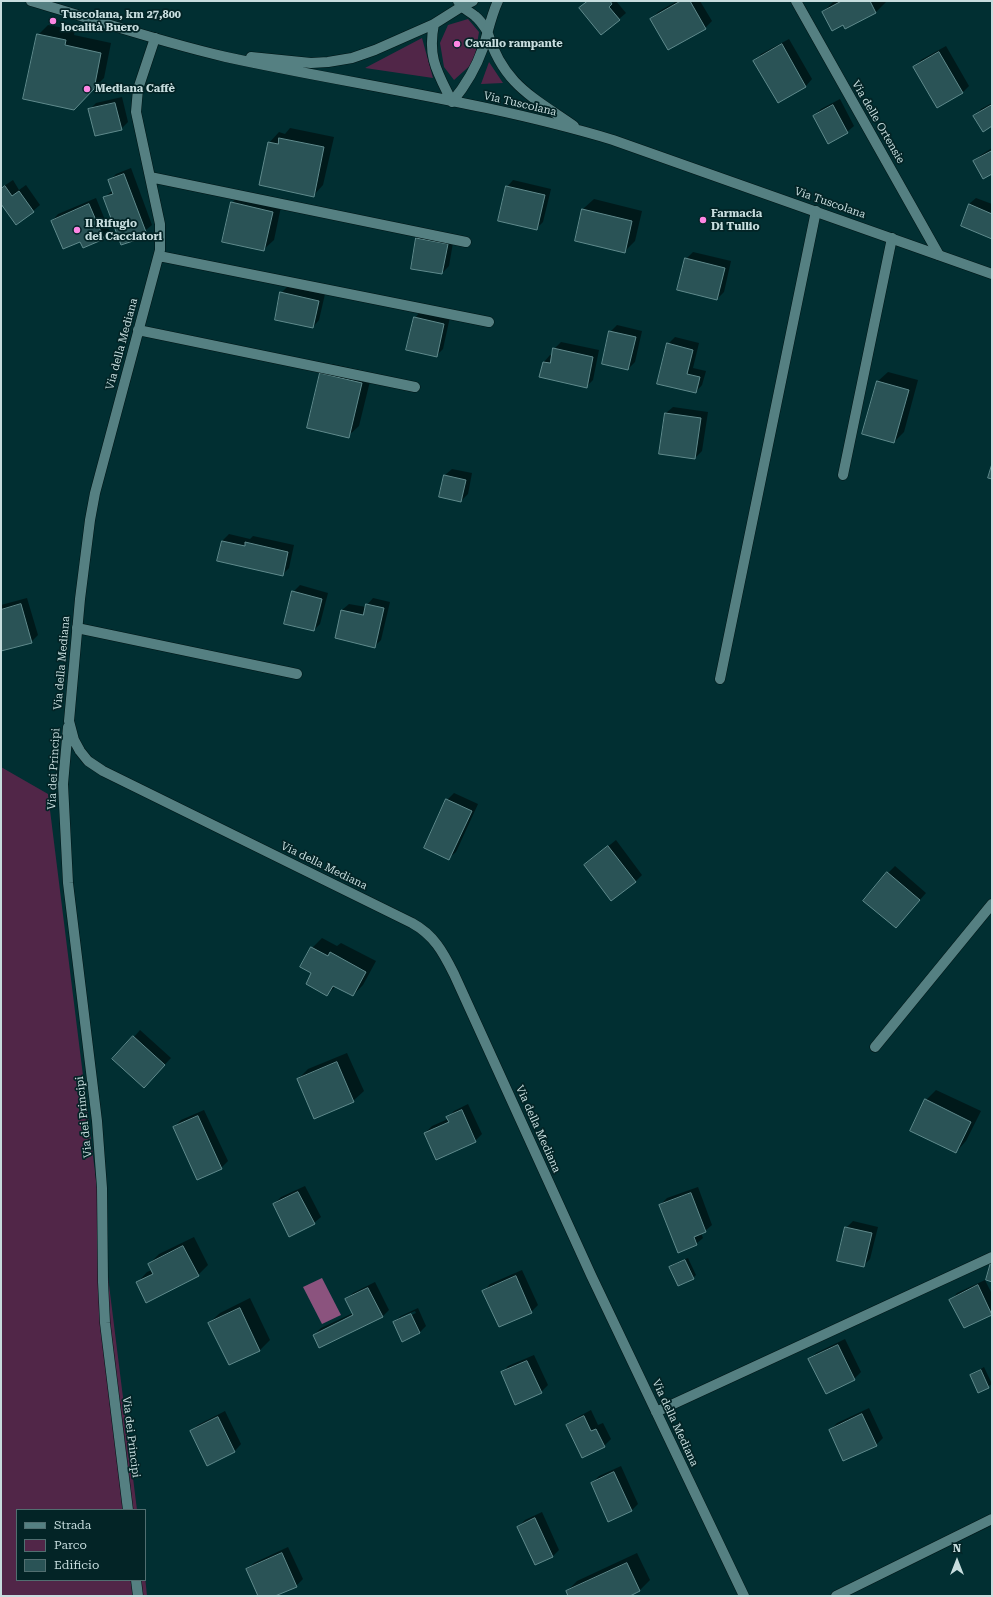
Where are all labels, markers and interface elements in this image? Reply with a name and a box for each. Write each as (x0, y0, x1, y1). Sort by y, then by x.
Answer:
place label: Tuscolana, km 27,800 località Buero (61, 8, 181, 34)
marker: Tuscolana, km 27,800 località Buero (48, 16, 58, 26)
place label: Cavallo rampante (465, 37, 563, 51)
marker: Cavallo rampante (452, 39, 462, 49)
street label: Via delle Ortensie (849, 78, 907, 166)
place label: Mediana Caffè (95, 82, 175, 96)
marker: Mediana Caffè (82, 84, 92, 94)
street label: Via Tuscolana (482, 89, 558, 119)
street label: Via Tuscolana (793, 185, 867, 221)
place label: Farmacia Di Tullio (711, 207, 762, 233)
marker: Farmacia Di Tullio (698, 215, 708, 225)
place label: Il Rifugio dei Cacciatori (85, 217, 162, 243)
marker: Il Rifugio dei Cacciatori (72, 225, 82, 235)
street label: Via della Mediana (103, 297, 141, 391)
street label: Via della Mediana (51, 615, 73, 711)
street label: Via dei Principi (45, 728, 63, 810)
street label: Via della Mediana (279, 839, 369, 893)
street label: Via dei Principi (73, 1076, 95, 1158)
street label: Via della Mediana (513, 1083, 563, 1175)
street label: Via della Mediana (649, 1377, 701, 1469)
street label: Via dei Principi (119, 1396, 143, 1478)
legend (16, 1509, 146, 1581)
text: Strada (54, 1518, 91, 1532)
text: Parco (54, 1538, 87, 1552)
north arrow (937, 1541, 977, 1581)
text: N (953, 1542, 961, 1555)
text: Edificio (54, 1558, 99, 1572)

